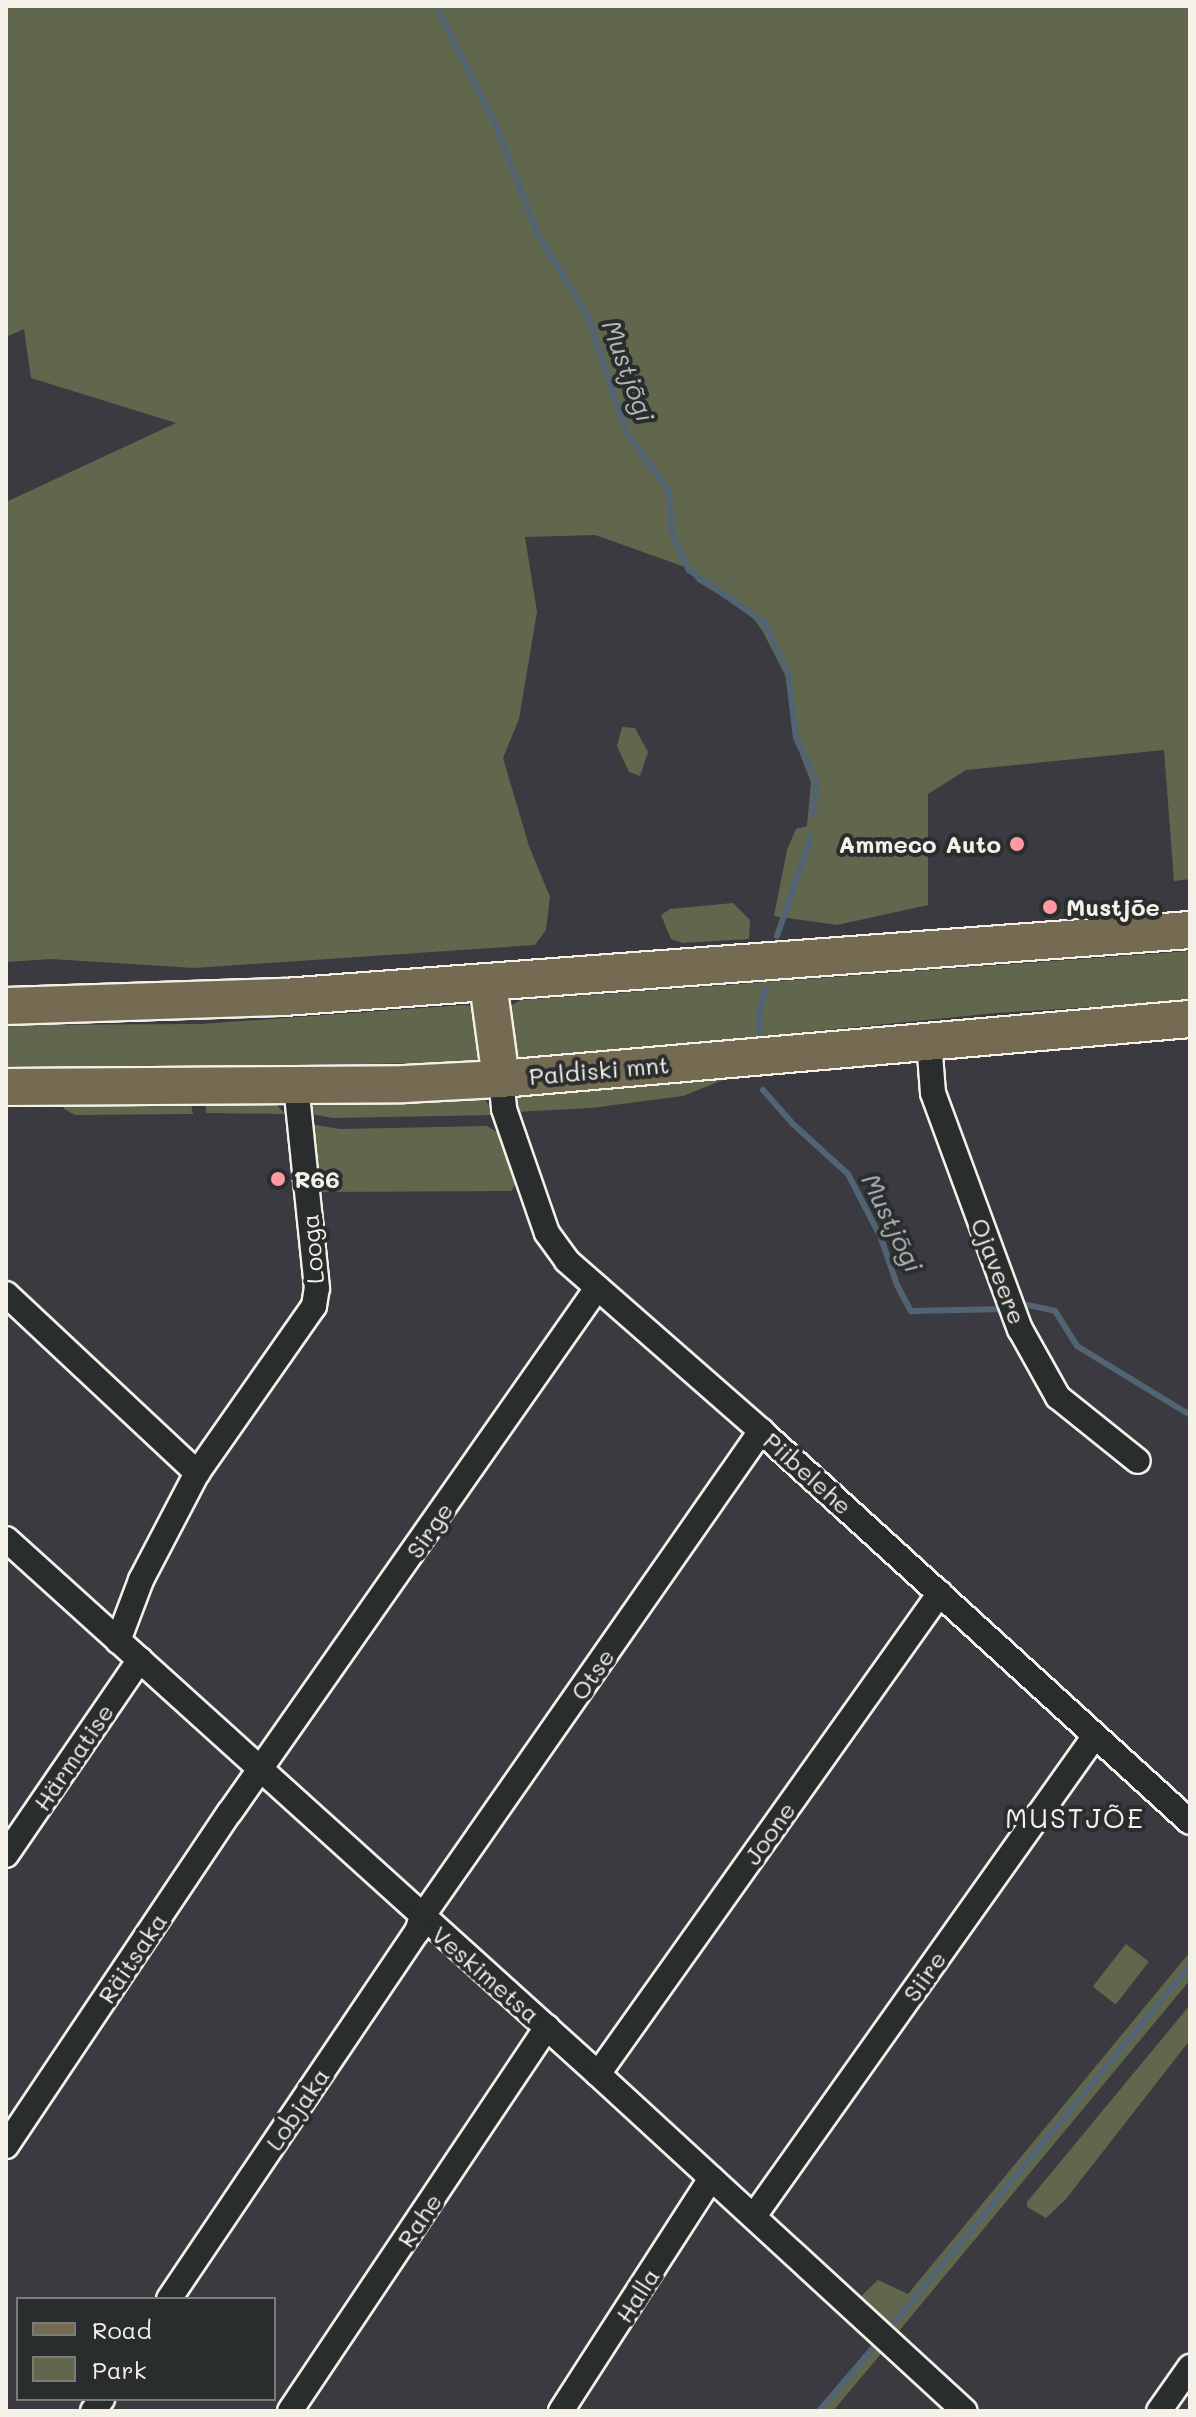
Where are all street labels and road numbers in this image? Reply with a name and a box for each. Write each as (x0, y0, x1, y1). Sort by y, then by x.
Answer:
street label: Paldiski mnt (528, 1050, 670, 1090)
street label: Looga (295, 1213, 329, 1285)
street label: Ojaveere (966, 1214, 1032, 1328)
street label: Piibelehe (758, 1426, 858, 1520)
street label: Sirge (400, 1496, 458, 1564)
street label: Otse (564, 1643, 620, 1705)
street label: Härmatise (27, 1698, 119, 1816)
street label: Joone (737, 1796, 801, 1870)
street label: Räitsaka (91, 1907, 173, 2009)
street label: Veskimetsa (426, 1919, 546, 2029)
street label: Siire (896, 1945, 952, 2007)
street label: Lobjaka (259, 2062, 335, 2156)
street label: Rahe (391, 2188, 447, 2252)
street label: Halla (609, 2262, 665, 2328)

